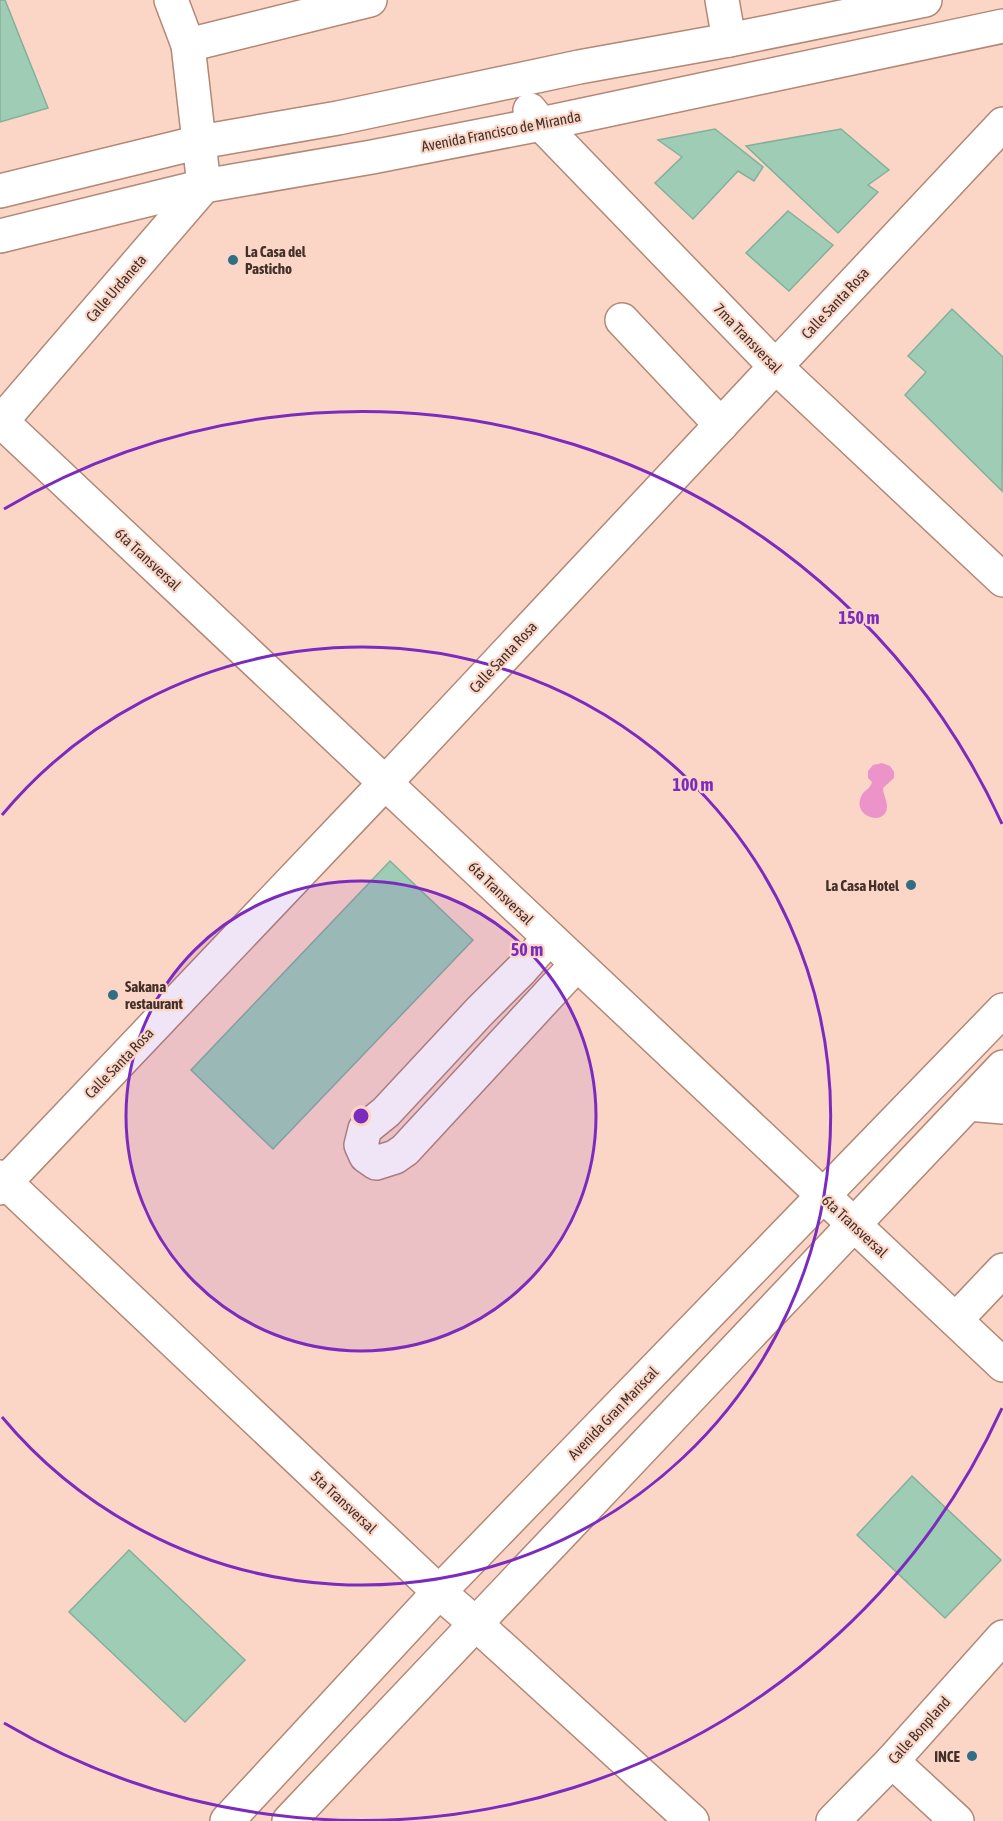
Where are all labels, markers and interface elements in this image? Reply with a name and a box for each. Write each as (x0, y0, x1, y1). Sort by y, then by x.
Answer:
street label: Avenida Francisco de Miranda (420, 107, 582, 155)
place label: La Casa del Pasticho (245, 243, 307, 277)
street label: Calle Urdaneta (82, 251, 150, 325)
marker: La Casa del Pasticho (226, 253, 240, 267)
street label: Calle Santa Rosa (798, 264, 872, 342)
street label: 7ma Transversal (711, 300, 785, 376)
street label: 6ta Transversal (112, 524, 184, 594)
text: 150 m (839, 607, 879, 628)
street label: Calle Santa Rosa (466, 618, 540, 696)
text: 100 m (673, 774, 713, 795)
street label: 6ta Transversal (465, 858, 537, 928)
place label: La Casa Hotel (825, 877, 900, 894)
marker: La Casa Hotel (904, 878, 918, 892)
text: 50 m (511, 939, 543, 960)
place label: Sakana restaurant (125, 978, 183, 1012)
marker: Sakana restaurant (106, 988, 120, 1002)
street label: Calle Santa Rosa (81, 1024, 157, 1102)
centre of rings (351, 1106, 371, 1126)
street label: 6ta Transversal (819, 1191, 891, 1261)
street label: Avenida Gran Mariscal (564, 1363, 662, 1463)
street label: 5ta Transversal (308, 1467, 380, 1537)
street label: Calle Bonpland (884, 1693, 954, 1767)
place label: INCE (934, 1748, 961, 1765)
marker: INCE (965, 1749, 979, 1763)

